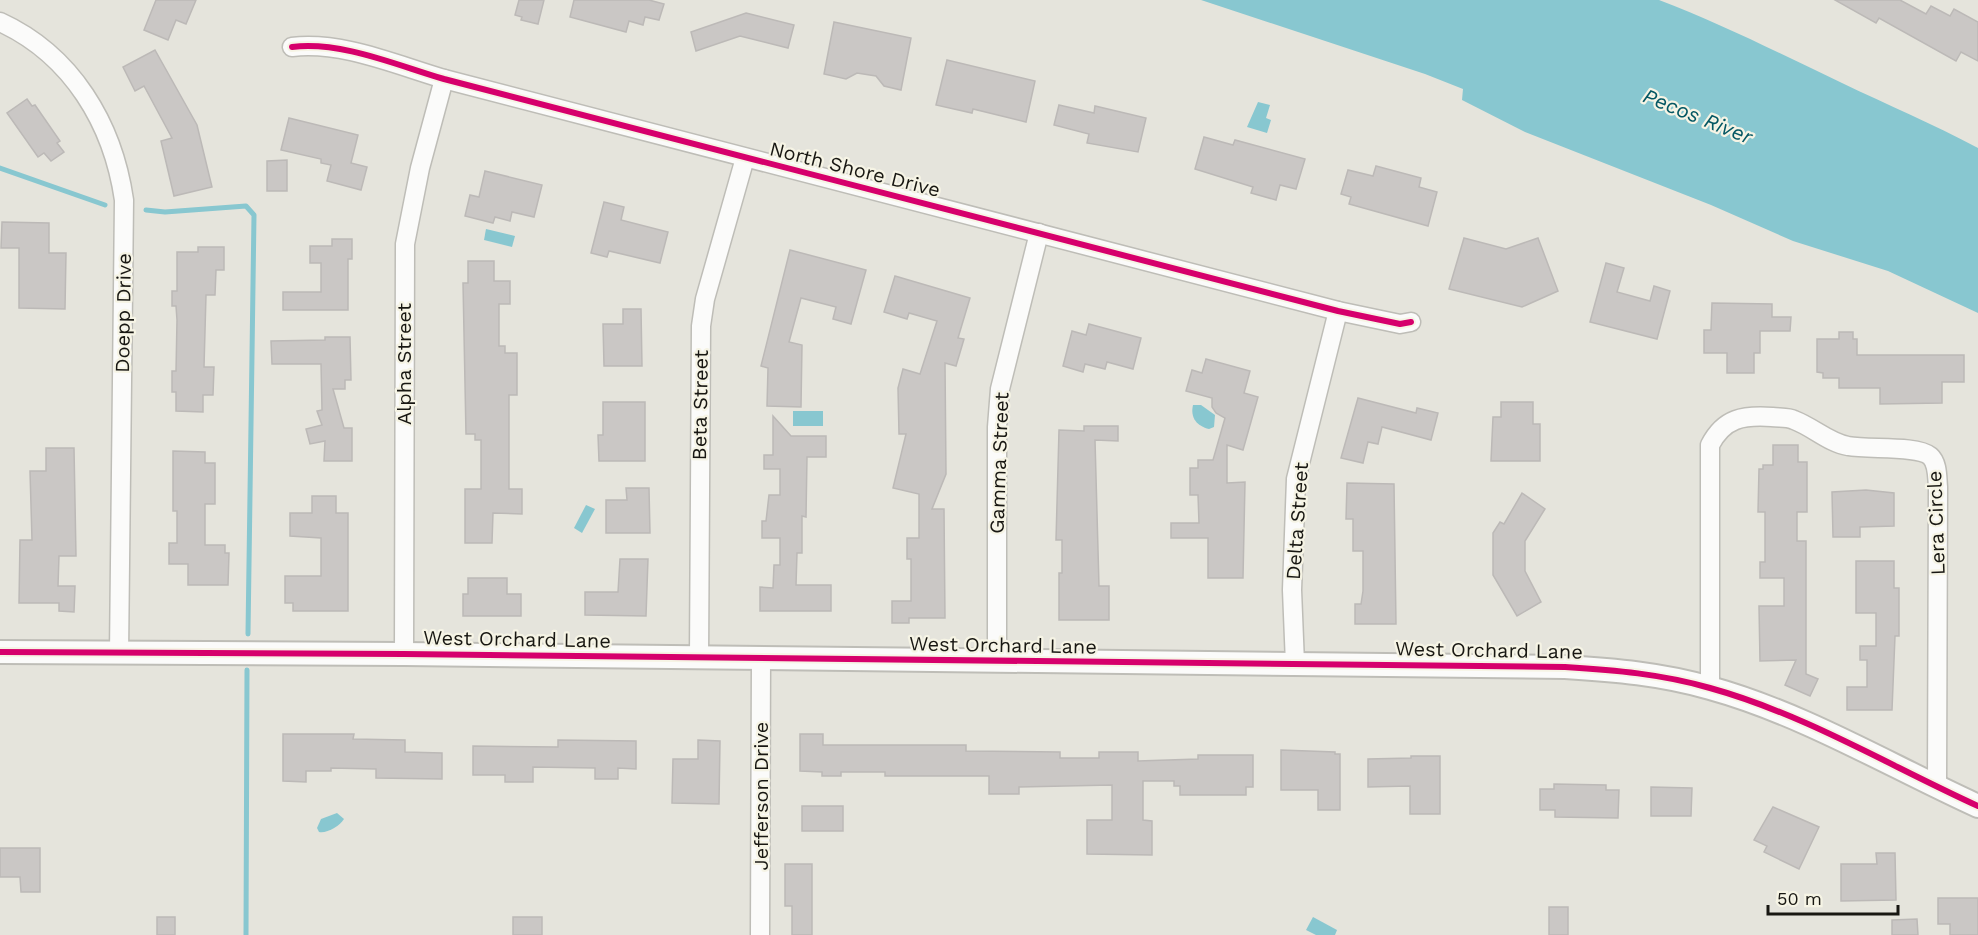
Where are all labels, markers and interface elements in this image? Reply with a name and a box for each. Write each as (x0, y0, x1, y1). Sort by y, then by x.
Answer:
water label: Pecos River (1640, 83, 1757, 150)
street label: North Shore Drive (767, 136, 943, 202)
street label: Doepp Drive (110, 253, 136, 373)
street label: Alpha Street (392, 302, 416, 425)
street label: Beta Street (687, 349, 713, 460)
street label: Gamma Street (985, 391, 1013, 534)
street label: Delta Street (1281, 461, 1313, 581)
street label: Lera Circle (1922, 470, 1950, 576)
street label: West Orchard Lane (423, 625, 611, 653)
street label: West Orchard Lane (909, 631, 1097, 659)
street label: West Orchard Lane (1395, 636, 1583, 664)
street label: Jefferson Drive (749, 722, 773, 870)
scale bar (1768, 878, 1898, 916)
text: 50 m (1777, 888, 1822, 909)

